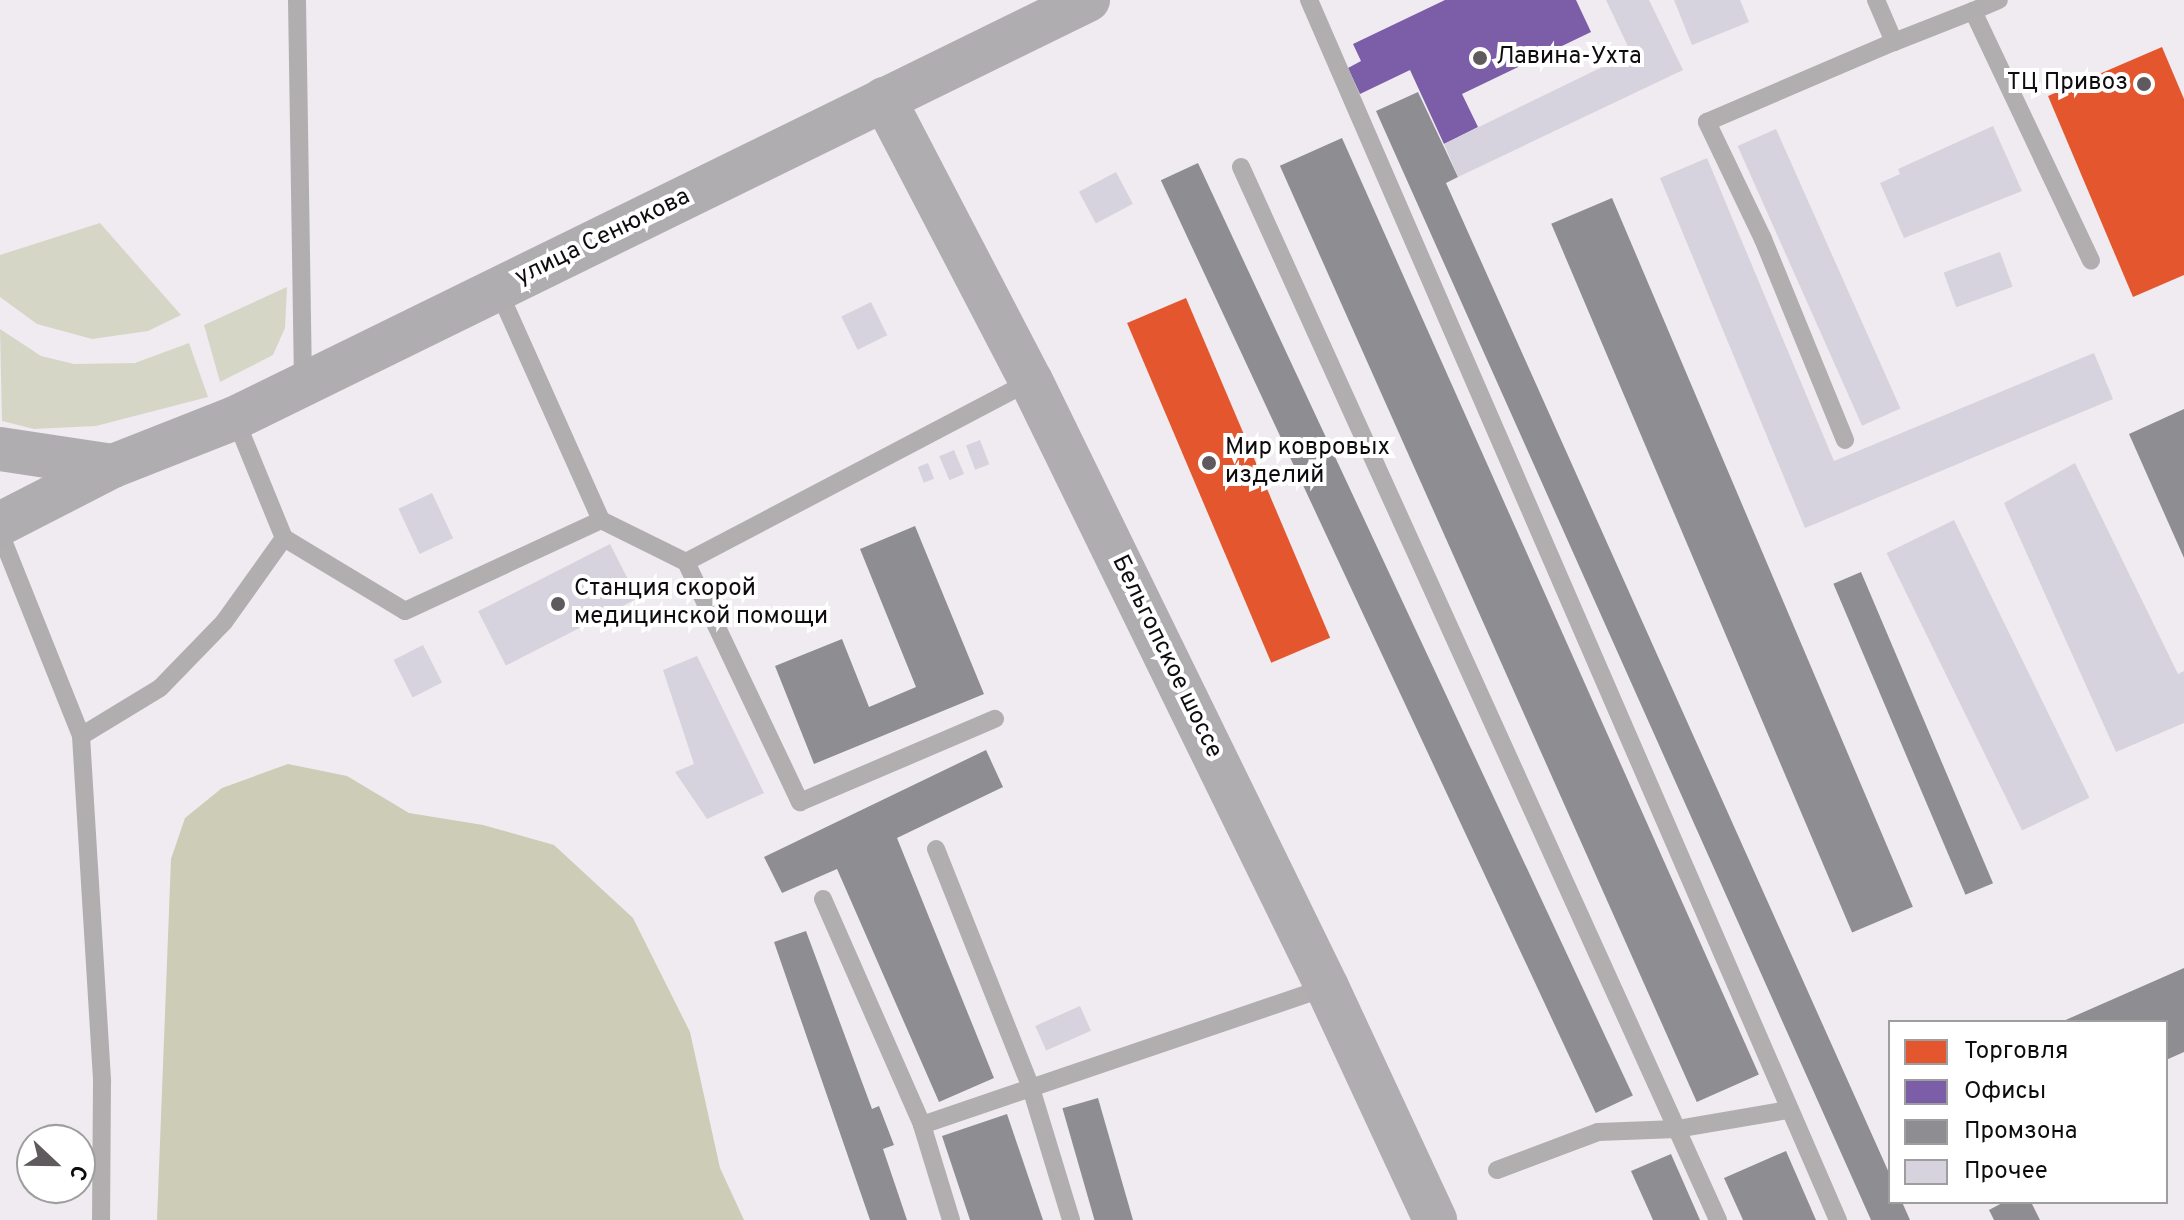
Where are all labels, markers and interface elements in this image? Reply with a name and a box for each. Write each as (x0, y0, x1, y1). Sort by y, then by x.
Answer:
place label: Лавина-Ухта (1496, 44, 1642, 72)
marker: Лавина-Ухта (1471, 49, 1489, 67)
place label: ТЦ Привоз (2007, 70, 2128, 98)
marker: ТЦ Привоз (2135, 75, 2153, 93)
street label: улица Сенюкова (511, 183, 695, 293)
place label: Мир ковровых изделий (1225, 435, 1390, 491)
marker: Мир ковровых изделий (1200, 454, 1218, 472)
street label: Бельгопское шоссе (1104, 551, 1228, 763)
place label: Станция скорой медицинской помощи (574, 576, 828, 632)
marker: Станция скорой медицинской помощи (549, 595, 567, 613)
legend (1888, 1020, 2168, 1204)
text: Торговля (1964, 1037, 2068, 1067)
text: Офисы (1964, 1077, 2046, 1107)
text: Промзона (1964, 1117, 2077, 1147)
north arrow (16, 1124, 96, 1204)
text: Прочее (1964, 1157, 2048, 1187)
text: С (62, 1161, 92, 1184)

